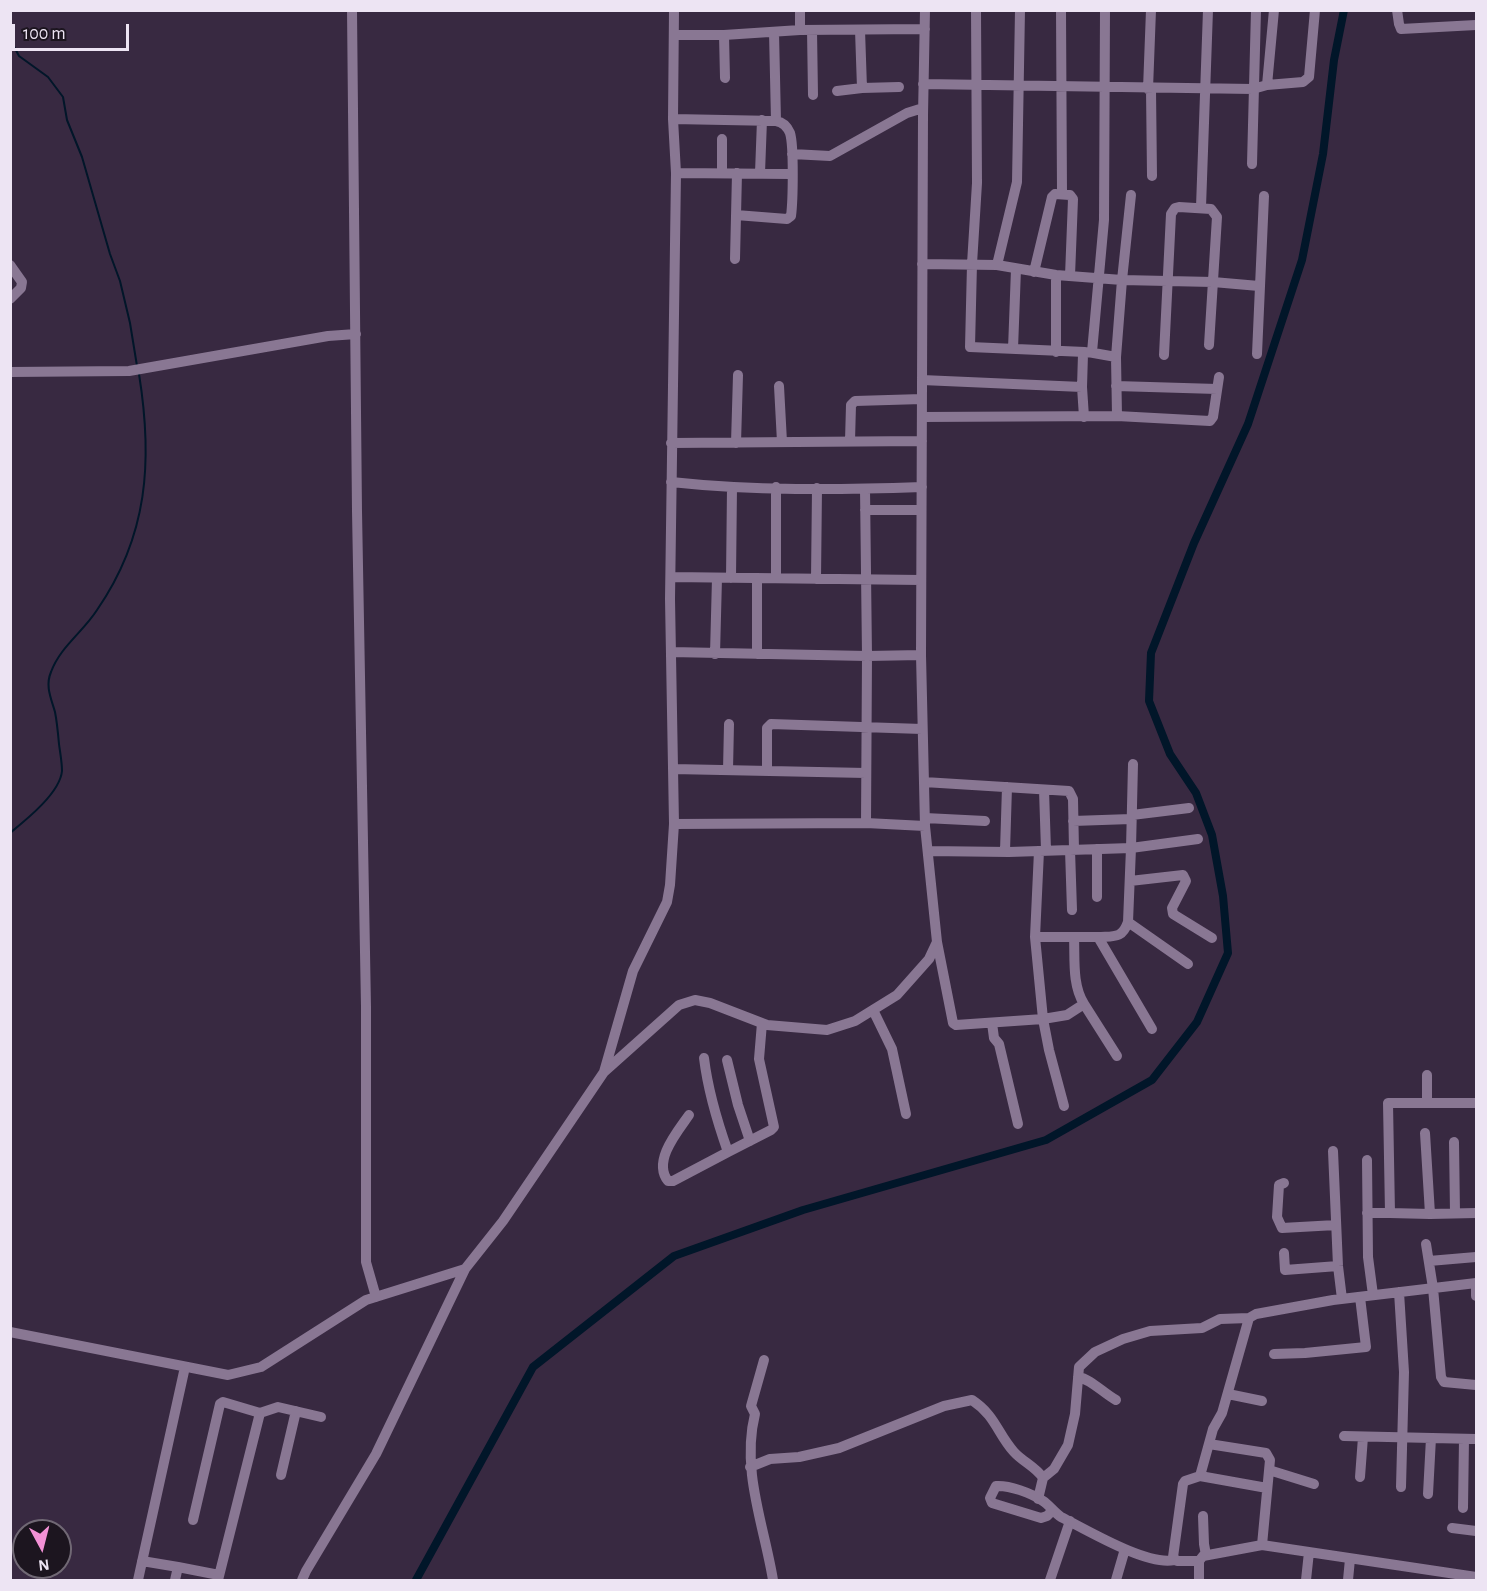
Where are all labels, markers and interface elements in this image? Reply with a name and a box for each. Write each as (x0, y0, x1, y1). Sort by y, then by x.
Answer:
scale bar (15, 12, 132, 50)
text: 100 m (23, 25, 66, 43)
north arrow (12, 1519, 72, 1579)
text: N (37, 1556, 50, 1573)

